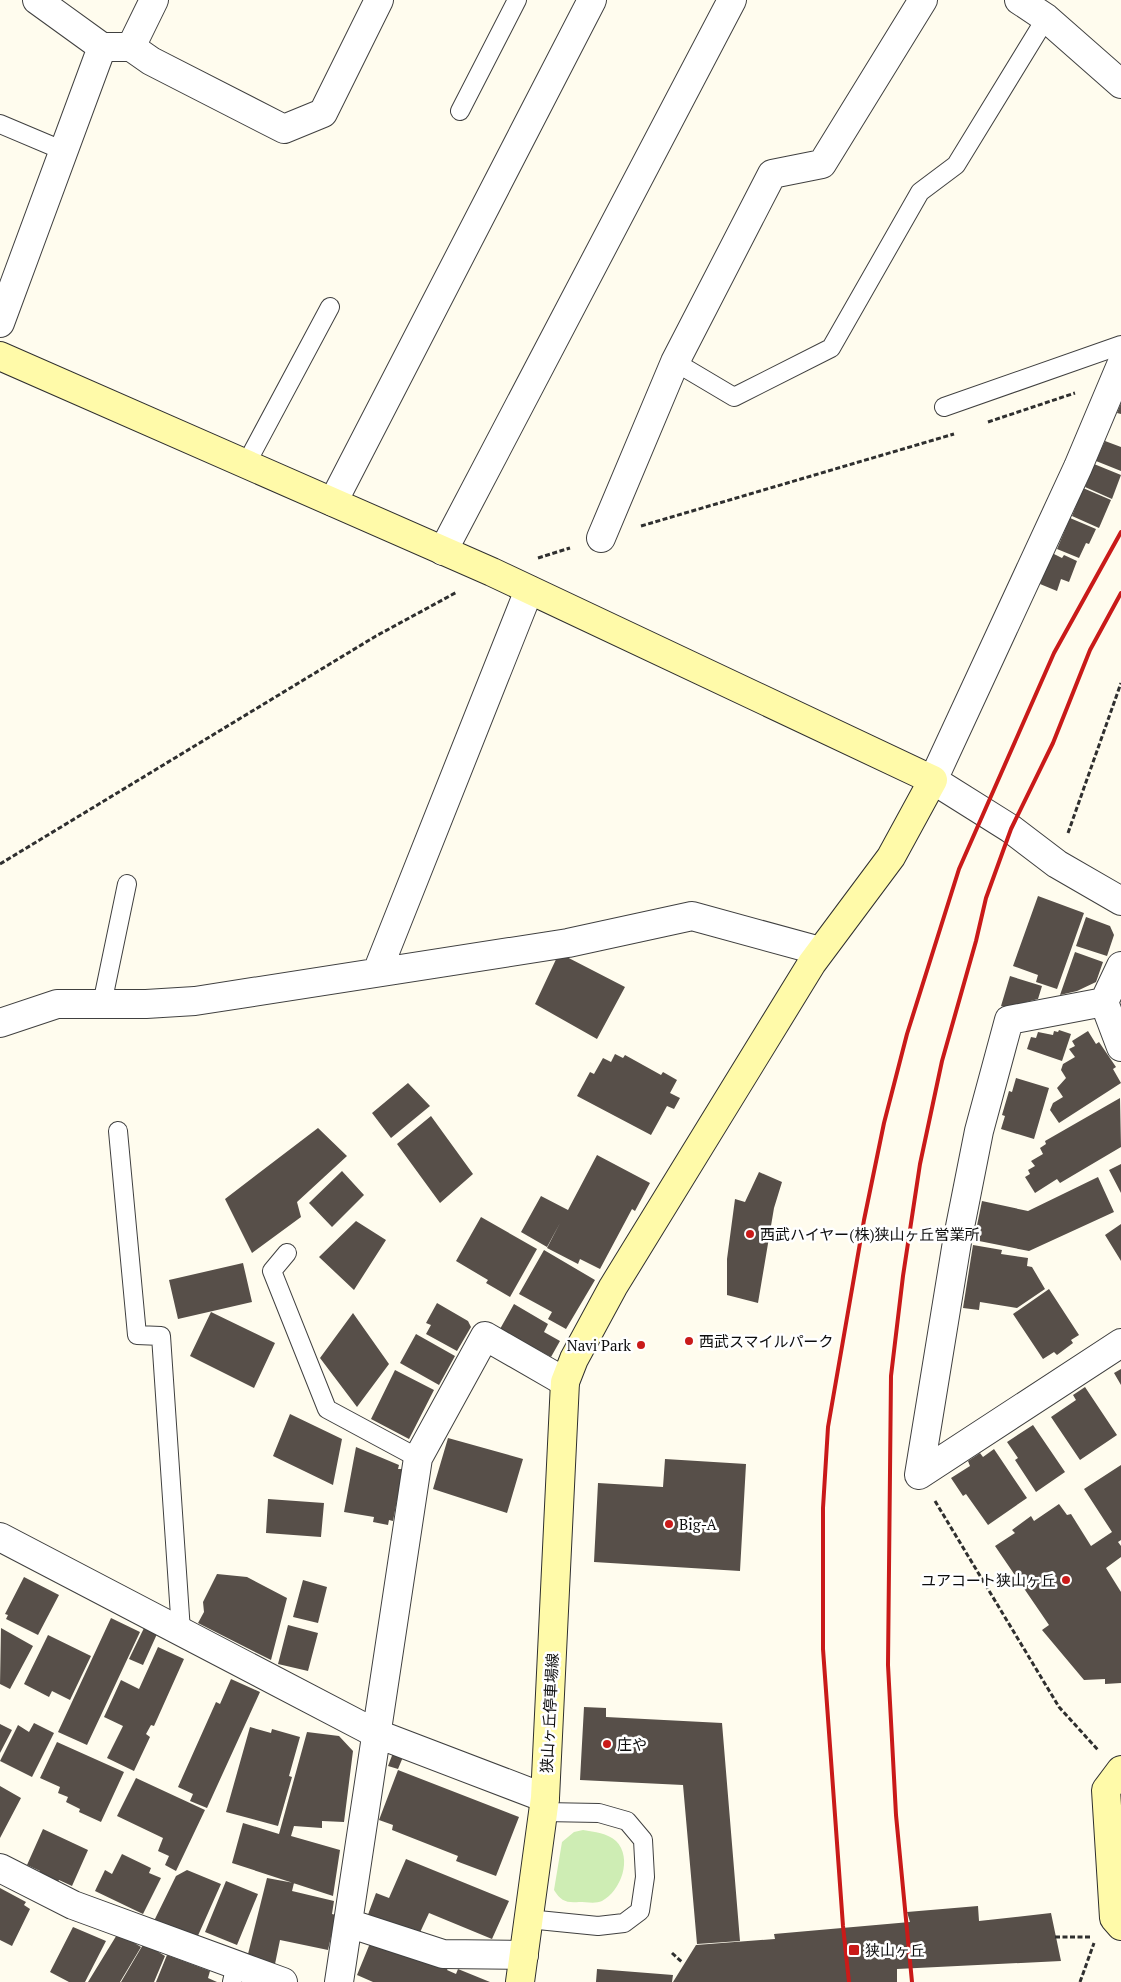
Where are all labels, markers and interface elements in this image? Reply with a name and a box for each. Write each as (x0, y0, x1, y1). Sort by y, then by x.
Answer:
place label: 西武ハイヤー(株)狭山ヶ丘営業所 (760, 1224, 980, 1244)
marker: 西武ハイヤー(株)狭山ヶ丘営業所 (744, 1228, 756, 1240)
place label: 西武スマイルパーク (699, 1331, 834, 1351)
place label: Navi Park (567, 1335, 631, 1355)
marker: 西武スマイルパーク (683, 1335, 695, 1347)
marker: Navi Park (635, 1339, 647, 1351)
place label: Big-A (679, 1514, 717, 1534)
marker: Big-A (663, 1518, 675, 1530)
place label: ユアコート狭山ヶ丘 (921, 1570, 1056, 1590)
marker: ユアコート狭山ヶ丘 (1060, 1574, 1072, 1586)
street label: 狭山ヶ丘停車場線 (536, 1653, 562, 1773)
place label: 庄や (617, 1734, 647, 1754)
marker: 庄や (601, 1738, 613, 1750)
place label: 狭山ヶ丘 (865, 1940, 925, 1960)
marker: 狭山ヶ丘 (847, 1943, 861, 1957)

